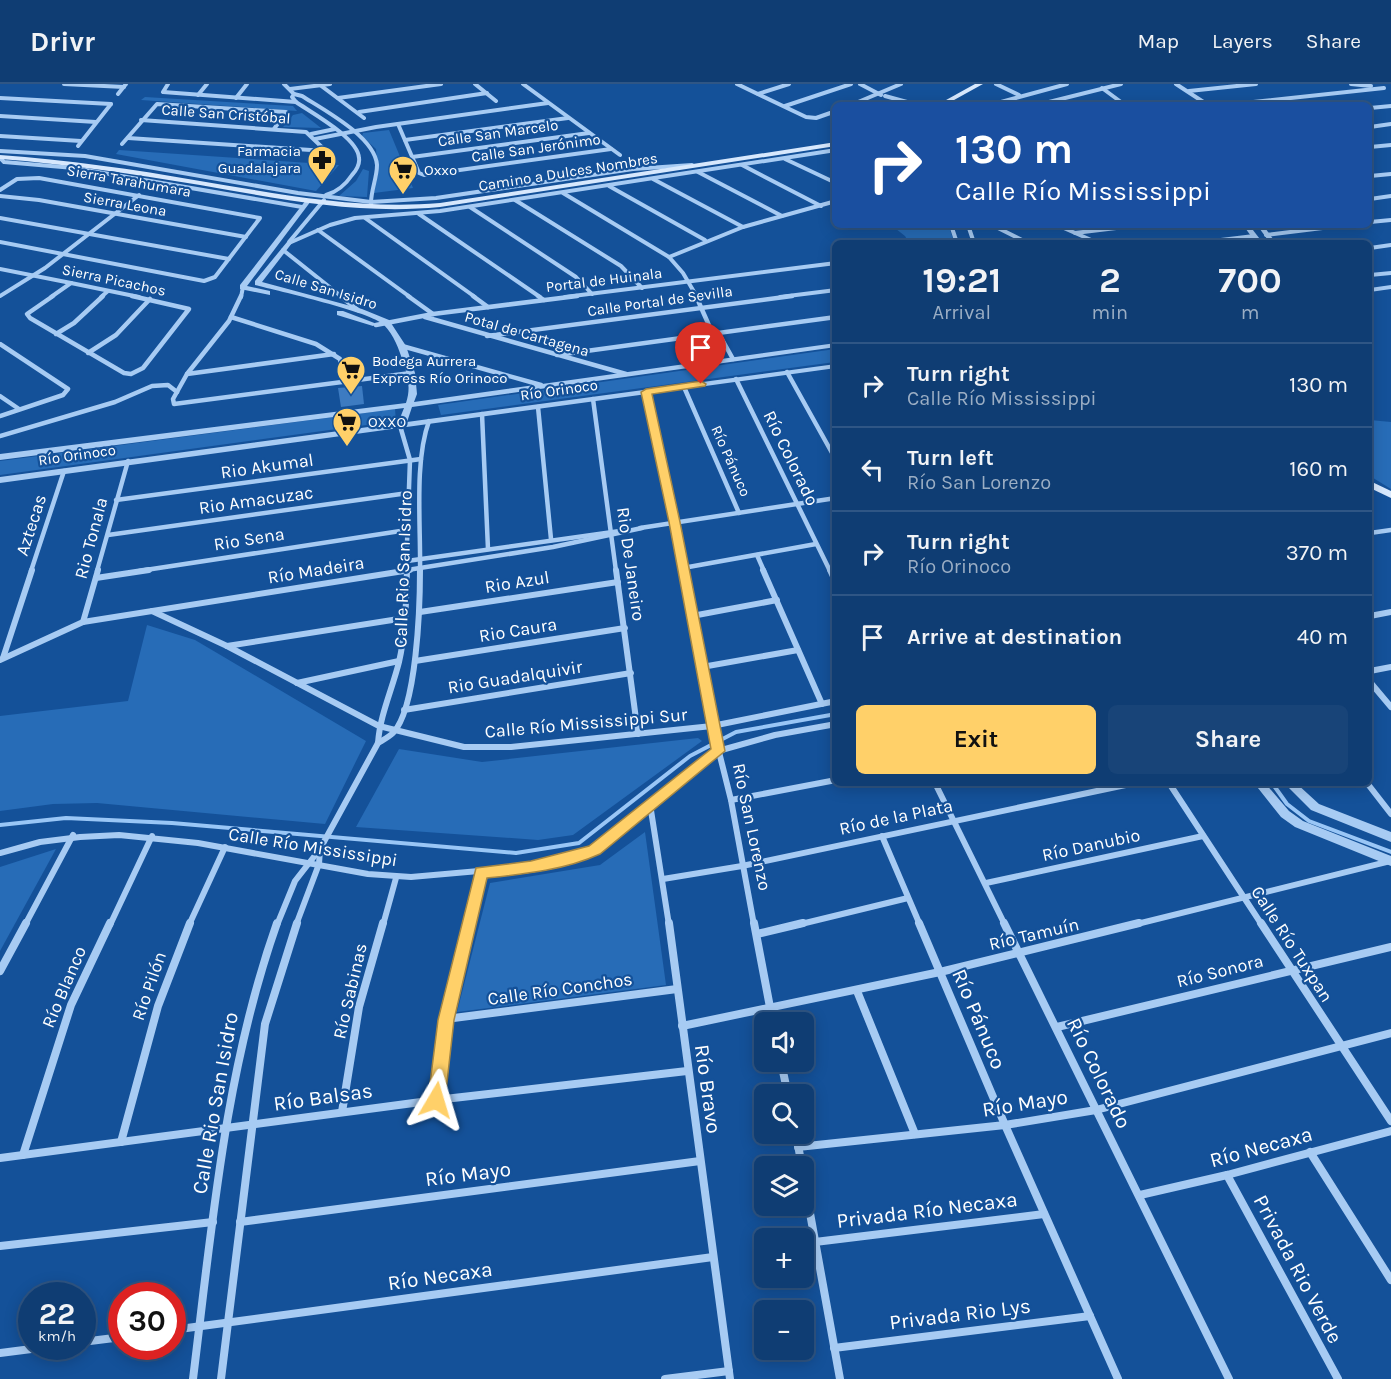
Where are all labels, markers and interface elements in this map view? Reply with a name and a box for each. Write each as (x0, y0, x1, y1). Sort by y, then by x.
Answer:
text: Drivr (30, 25, 95, 58)
text: Map (1137, 29, 1179, 53)
text: Layers (1212, 29, 1273, 53)
text: Share (1306, 29, 1361, 53)
street label: Calle San Cristóbal (161, 101, 291, 127)
street label: Calle San Marcelo (437, 116, 559, 150)
text: 130 m (955, 124, 1073, 174)
icon: right (856, 126, 934, 204)
street label: Calle San Jerónimo (470, 130, 602, 166)
place label: Farmacia Guadalajara (218, 142, 301, 177)
pharmacy icon: Farmacia Guadalajara (306, 144, 338, 186)
street label: Camino a Dulces Nombres (477, 149, 659, 195)
supermarket icon: Oxxo (387, 154, 419, 196)
street label: Sierra Tarahumara (65, 161, 193, 201)
place label: Oxxo (424, 161, 457, 179)
text: Calle Río Mississippi (955, 175, 1211, 207)
street label: Sierra Leona (82, 188, 168, 220)
text: 19:21 (922, 259, 1001, 301)
text: 2 (1099, 259, 1121, 301)
text: 700 (1218, 259, 1282, 301)
street label: Sierra Picachos (61, 260, 167, 300)
street label: Portal de Huinala (545, 264, 663, 296)
street label: Calle San Isidro (273, 265, 379, 313)
street label: Calle Portal de Sevilla (586, 282, 734, 320)
text: Arrival (932, 301, 991, 324)
text: min (1091, 301, 1128, 324)
text: m (1241, 301, 1259, 324)
street label: Potal de Cartagena (463, 308, 591, 360)
pin (675, 322, 726, 384)
icon: arrive (684, 331, 717, 364)
place label: Bodega Aurrera Express Río Orinoco (372, 352, 508, 387)
supermarket icon: Bodega Aurrera Express Río Orinoco (335, 354, 367, 396)
text: Turn right (907, 361, 1010, 387)
icon: right (856, 369, 889, 402)
text: 130 m (1289, 372, 1348, 398)
street label: Río Orinoco (519, 376, 599, 404)
text: Calle Río Mississippi (907, 387, 1097, 410)
supermarket icon: OXXO (331, 406, 363, 448)
street label: Río Colorado (758, 407, 824, 509)
place label: OXXO (368, 413, 406, 431)
street label: Río Pánuco (707, 423, 755, 499)
street label: Río Orinoco (37, 441, 117, 469)
text: Turn left (907, 445, 994, 471)
street label: Rio Akumal (219, 449, 315, 483)
icon: left (856, 453, 889, 486)
text: 160 m (1289, 456, 1348, 482)
text: Río San Lorenzo (907, 471, 1051, 494)
street label: Rio Amacuzac (197, 481, 315, 519)
street label: Calle Rio San Isidro (389, 490, 417, 648)
street label: Aztecas (11, 491, 51, 559)
street label: Rio Tonala (70, 495, 112, 581)
street label: Rio De Janeiro (612, 506, 650, 622)
street label: Rio Sena (212, 523, 286, 555)
text: Turn right (907, 529, 1010, 555)
icon: right (856, 537, 889, 570)
text: 370 m (1286, 540, 1348, 566)
street label: Río Madeira (266, 552, 366, 588)
text: Río Orinoco (907, 555, 1011, 578)
street label: Rio Azul (483, 566, 551, 598)
street label: Rio Caura (477, 613, 559, 647)
icon: arrive (856, 621, 889, 654)
text: Arrive at destination (907, 624, 1122, 650)
text: 40 m (1297, 624, 1348, 650)
street label: Rio Guadalquivir (446, 655, 584, 699)
street label: Calle Río Mississippi Sur (484, 703, 689, 743)
button: Exit (856, 705, 1096, 774)
button: Share (1108, 705, 1348, 774)
street label: Río San Lorenzo (728, 761, 776, 893)
street label: Río de la Plata (837, 794, 955, 840)
street label: Calle Río Mississippi (227, 823, 399, 871)
street label: Río Danubio (1040, 824, 1142, 866)
street label: Calle Río Tuxpan (1246, 882, 1338, 1006)
street label: Río Tamuín (987, 913, 1081, 955)
street label: Río Sabinas (328, 941, 372, 1041)
street label: Río Blanco (37, 943, 91, 1031)
street label: Río Pilón (127, 949, 171, 1023)
street label: Río Sonora (1174, 950, 1266, 992)
street label: Río Pánuco (947, 965, 1011, 1073)
street label: Calle Río Conchos (486, 968, 634, 1010)
street label: Calle Rio San Isidro (187, 1010, 243, 1196)
map controls (754, 1012, 814, 1360)
button: sound (754, 1012, 814, 1072)
street label: Río Colorado (1062, 1014, 1136, 1132)
street label: Río Bravo (690, 1043, 726, 1135)
position arrow (404, 1068, 468, 1132)
street label: Río Balsas (272, 1078, 374, 1116)
button: search (754, 1084, 814, 1144)
street label: Río Mayo (981, 1084, 1069, 1122)
street label: Río Necaxa (1207, 1122, 1315, 1172)
button: layers (754, 1156, 814, 1216)
street label: Río Mayo (424, 1157, 512, 1191)
street label: Privada Río Necaxa (835, 1187, 1019, 1233)
street label: Privada Rio Verde (1249, 1191, 1347, 1347)
button: + (754, 1228, 814, 1288)
street label: Río Necaxa (386, 1257, 494, 1295)
speed limit sign: 30 (108, 1282, 186, 1360)
street label: Privada Rio Lys (888, 1293, 1032, 1335)
text: 22 (39, 1296, 75, 1332)
button: − (754, 1300, 814, 1360)
text: km/h (38, 1327, 76, 1345)

